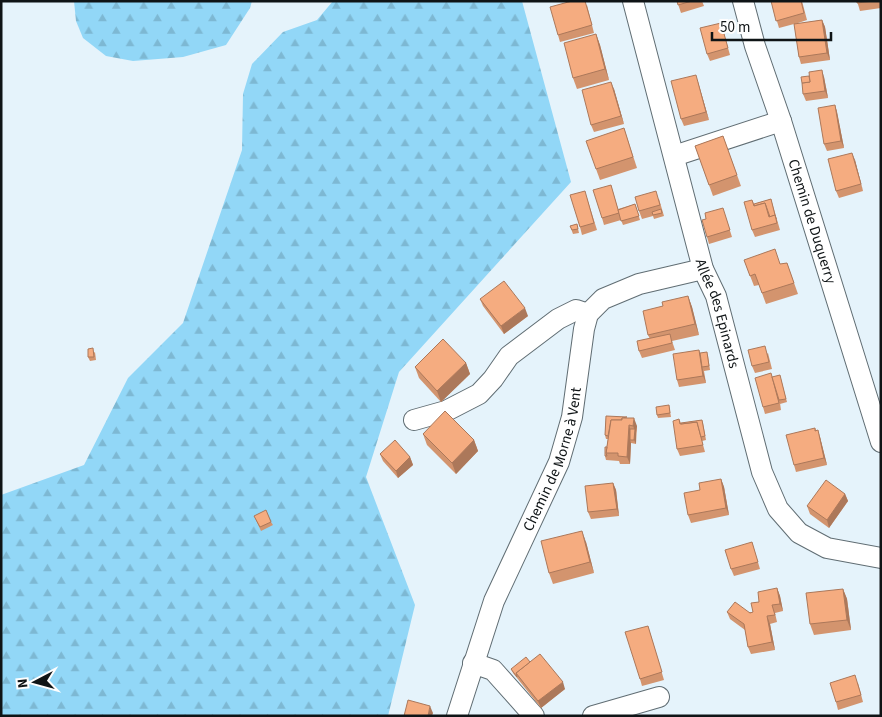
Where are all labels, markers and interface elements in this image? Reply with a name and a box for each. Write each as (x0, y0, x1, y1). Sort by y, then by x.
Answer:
scale bar (712, 10, 831, 42)
text: 50 m (720, 17, 750, 38)
street label: Chemin de Duquerry (783, 156, 842, 286)
street label: Allée des Epinards (690, 257, 745, 370)
street label: Chemin de Morne à Vent (518, 386, 586, 535)
north arrow (10, 657, 60, 707)
text: N (13, 678, 33, 689)

